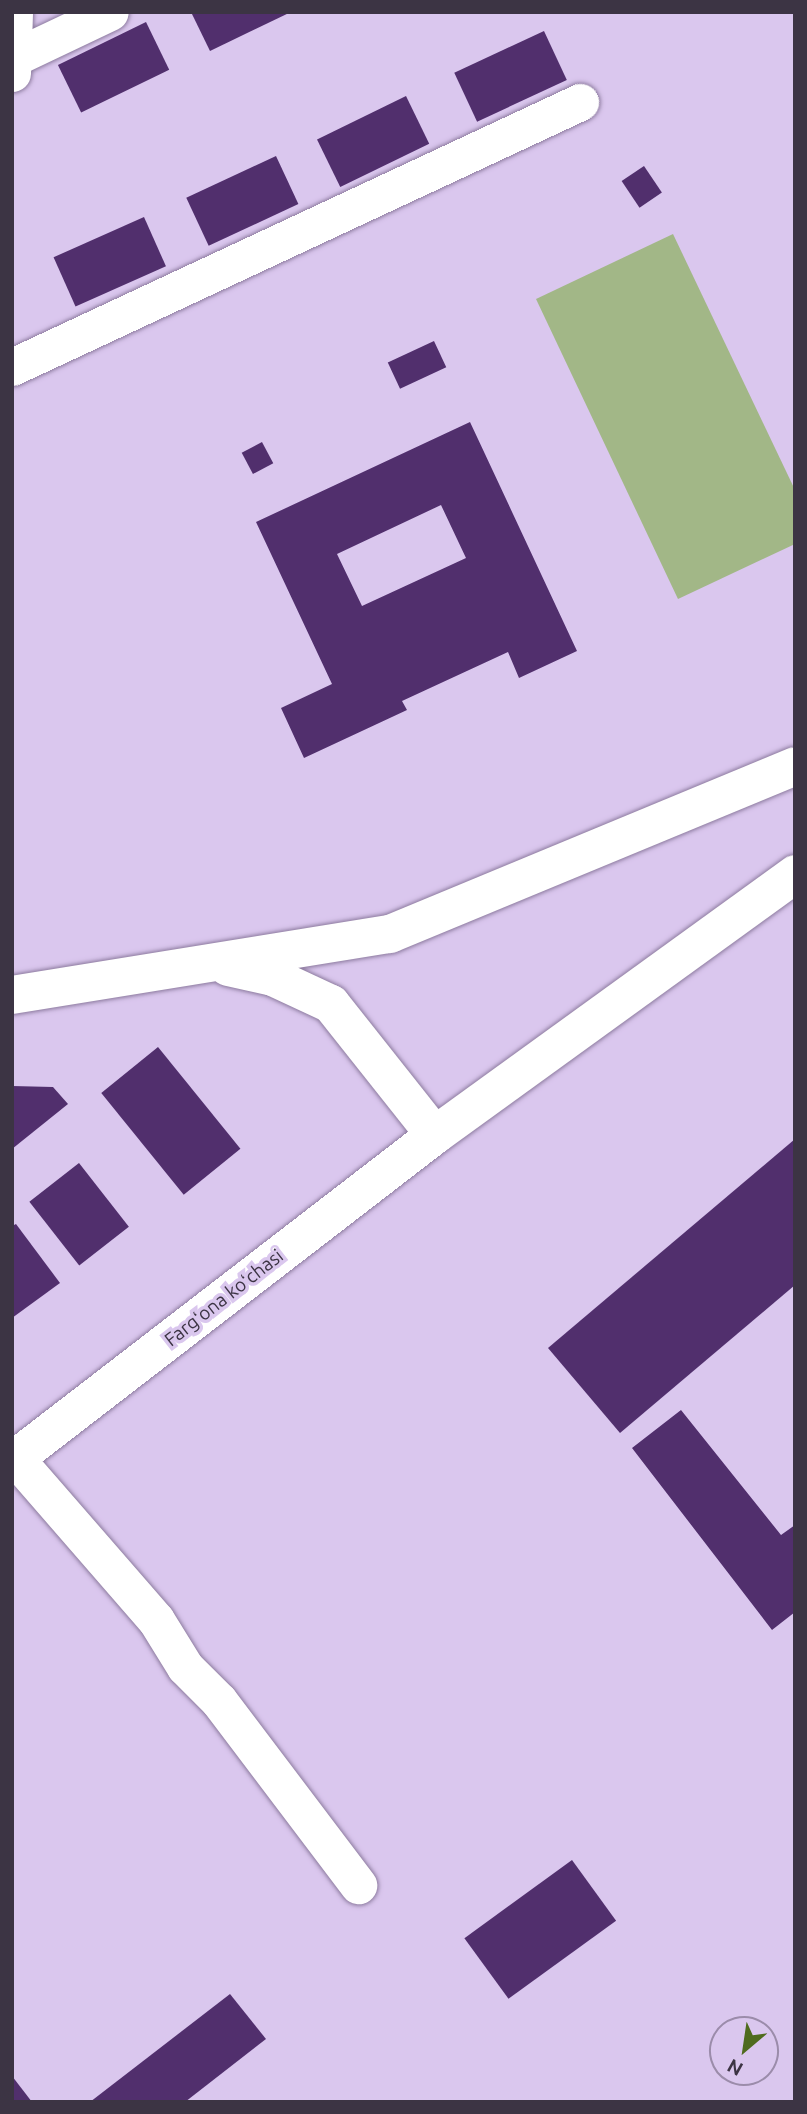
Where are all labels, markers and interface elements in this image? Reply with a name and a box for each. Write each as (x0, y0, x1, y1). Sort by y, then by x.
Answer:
street label: Fargʻona koʻchasi (160, 1245, 288, 1351)
north arrow (709, 2016, 779, 2086)
text: N (723, 2055, 746, 2081)

